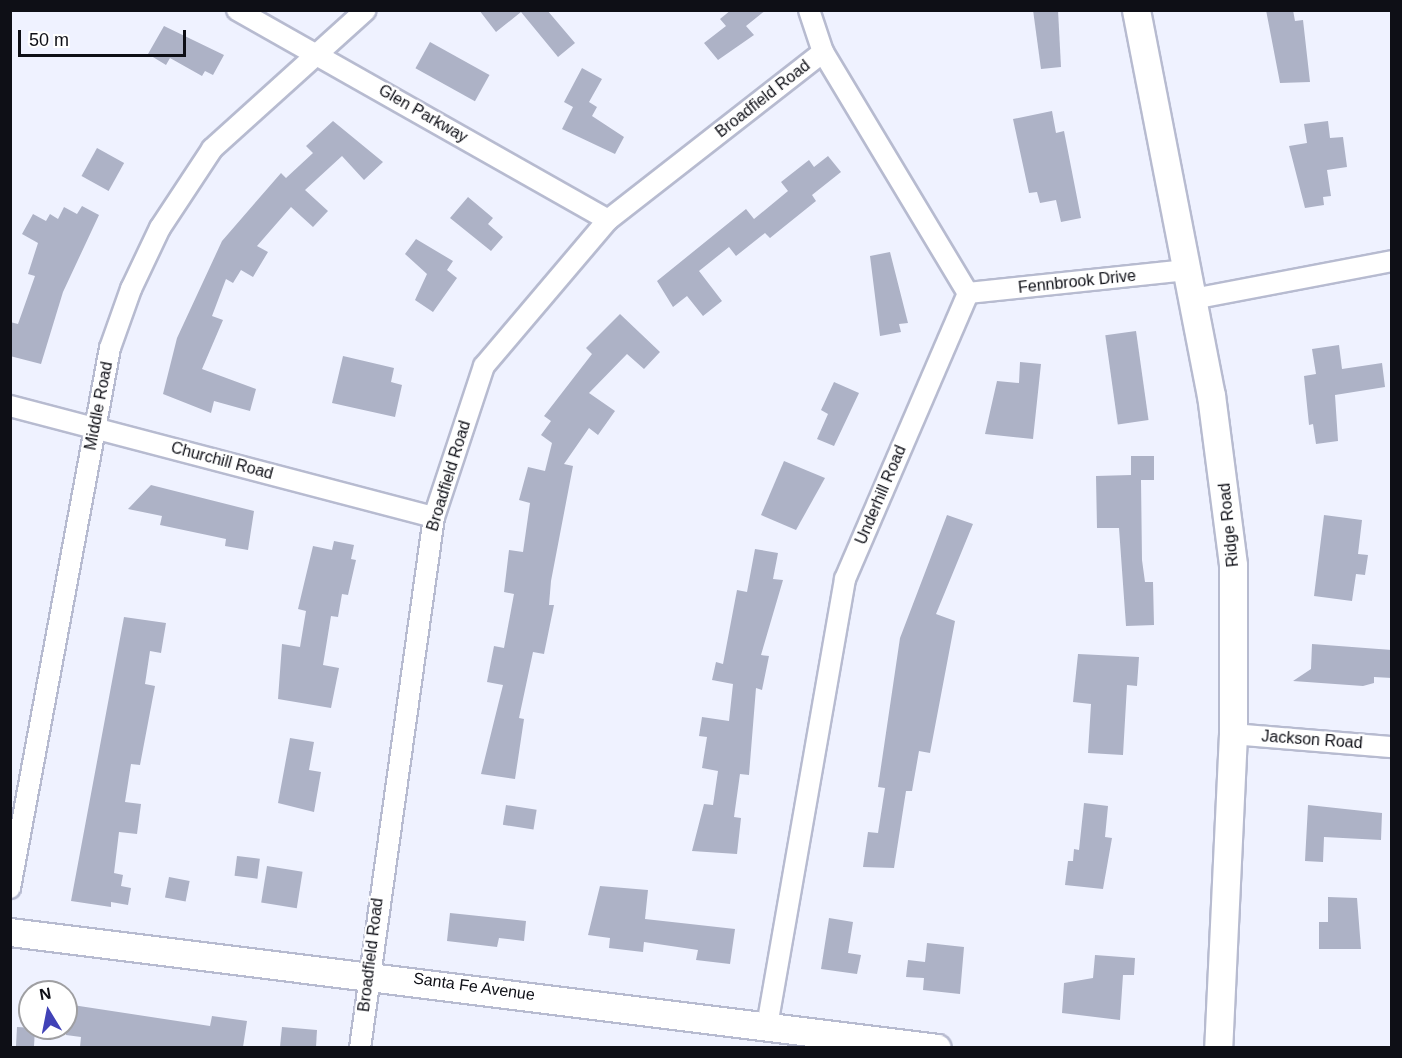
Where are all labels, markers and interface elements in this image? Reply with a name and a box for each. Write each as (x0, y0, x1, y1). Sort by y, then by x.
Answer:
scale bar (21, 18, 189, 56)
text: 50 m (29, 30, 69, 50)
street label: Broadfield Road (712, 56, 814, 142)
street label: Glen Parkway (375, 81, 471, 147)
street label: Fennbrook Drive (1017, 266, 1137, 298)
street label: Middle Road (81, 360, 117, 452)
street label: Broadfield Road (423, 418, 475, 534)
street label: Churchill Road (169, 438, 275, 484)
street label: Underhill Road (851, 443, 911, 547)
street label: Ridge Road (1215, 482, 1243, 568)
street label: Jackson Road (1261, 727, 1363, 753)
street label: Broadfield Road (354, 897, 388, 1013)
street label: Santa Fe Avenue (412, 969, 536, 1005)
north arrow (18, 980, 78, 1040)
text: N (38, 984, 52, 1003)

